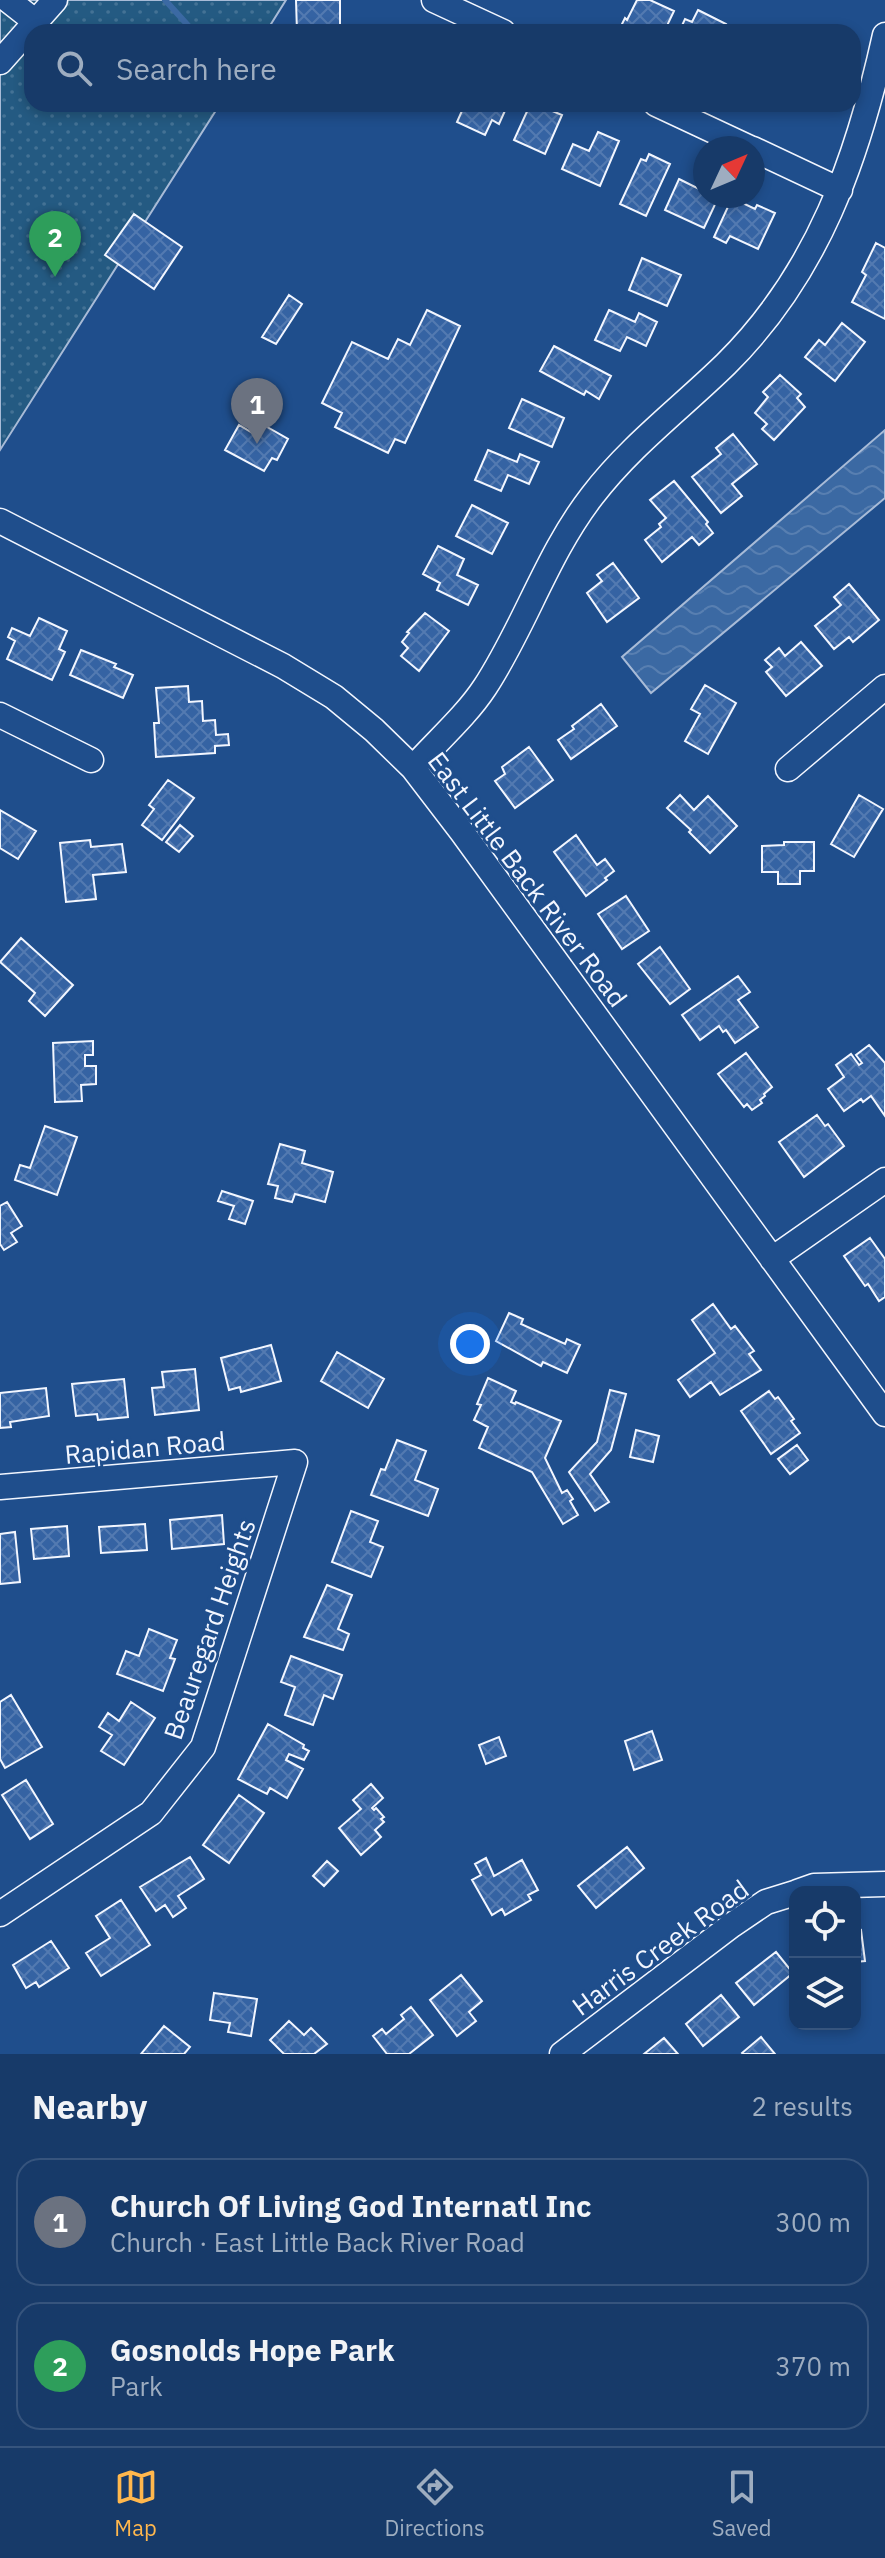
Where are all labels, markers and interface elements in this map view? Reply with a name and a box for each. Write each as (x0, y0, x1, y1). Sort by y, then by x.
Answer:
search box (24, 24, 861, 112)
icon: search (52, 46, 96, 90)
text: Search here (116, 49, 277, 88)
north arrow (693, 136, 765, 208)
pin: 2 (29, 211, 81, 277)
pin: 1 (231, 378, 283, 444)
street label: East Little Back River Road (421, 745, 635, 1013)
your location (450, 1324, 490, 1364)
street label: Rapidan Road (63, 1423, 227, 1471)
street label: Beauregard Heights (155, 1514, 263, 1744)
street label: Harris Creek Road (565, 1871, 755, 2023)
map controls (789, 1886, 861, 2030)
button: locate (789, 1886, 861, 1958)
button: layers (789, 1958, 861, 2030)
text: Nearby (32, 2084, 147, 2128)
text: 2 results (751, 2089, 853, 2123)
text: Church Of Living God Internatl Inc (110, 2186, 592, 2225)
text: 1 (52, 2205, 68, 2239)
text: 300 m (775, 2205, 851, 2239)
text: Church · East Little Back River Road (110, 2225, 525, 2259)
text: Gosnolds Hope Park (110, 2330, 395, 2369)
text: 2 (52, 2349, 68, 2383)
text: 370 m (775, 2349, 851, 2383)
text: Park (110, 2369, 163, 2403)
tab: Map (114, 2465, 158, 2542)
tab: Directions (385, 2465, 485, 2542)
tab: Saved (712, 2465, 771, 2542)

